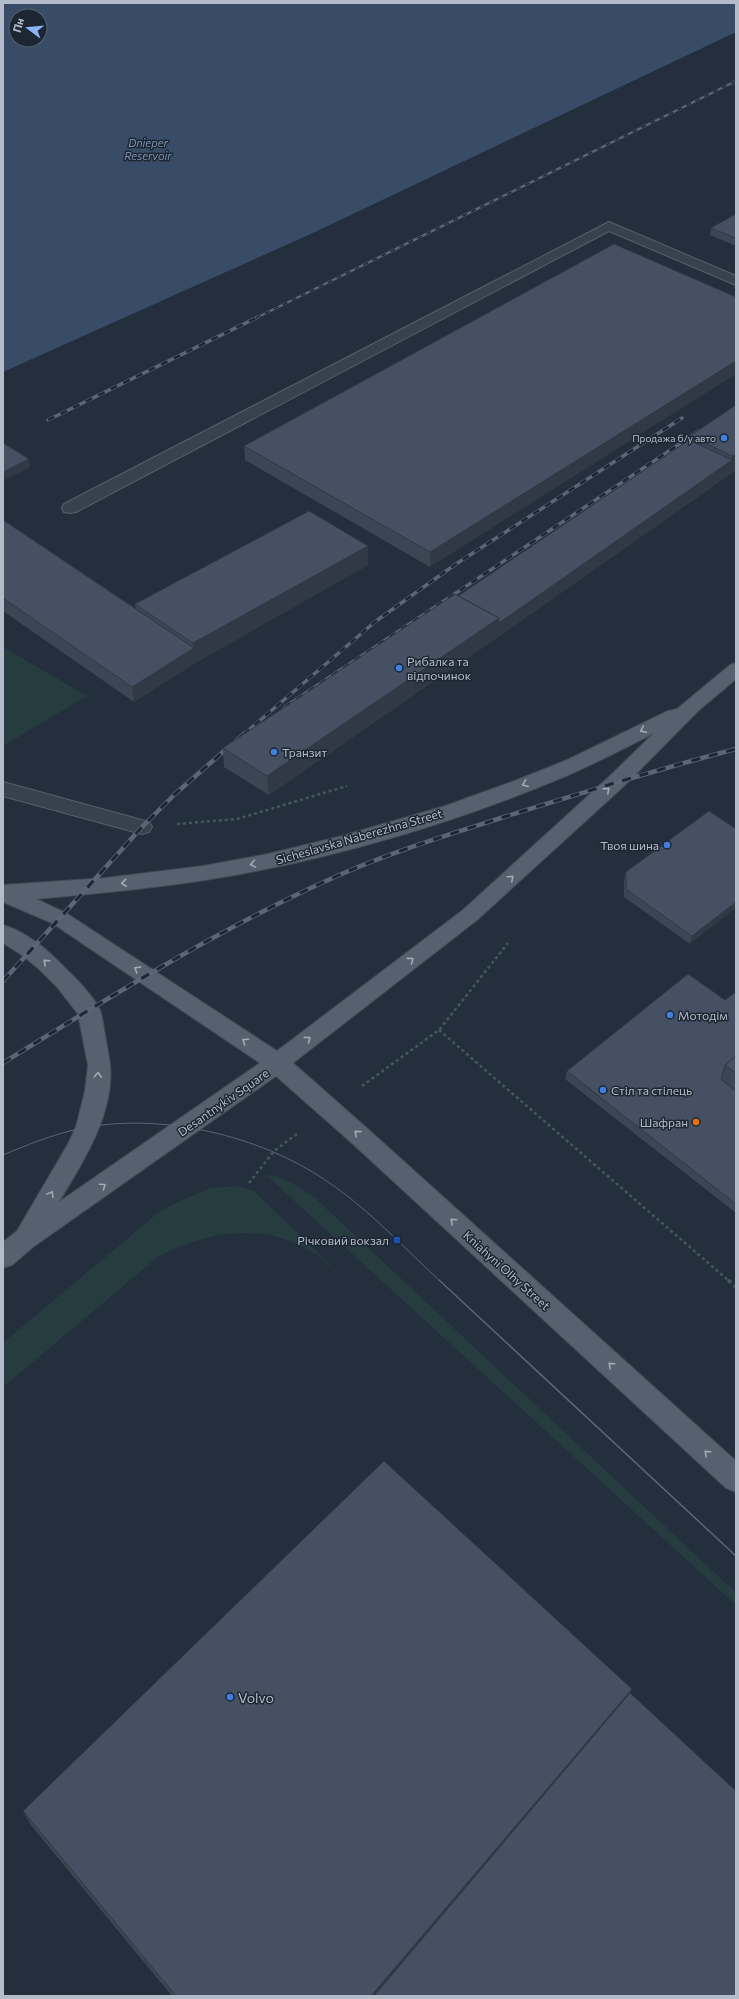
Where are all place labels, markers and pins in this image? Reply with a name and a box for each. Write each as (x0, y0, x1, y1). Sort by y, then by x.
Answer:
place label: Продажа б/у авто (632, 432, 716, 444)
marker: Продажа б/у авто (719, 433, 729, 443)
place label: Рибалка та відпочинок (407, 654, 472, 682)
marker: Рибалка та відпочинок (394, 663, 404, 673)
place label: Транзит (282, 745, 327, 759)
marker: Транзит (269, 747, 279, 757)
place label: Твоя шина (600, 838, 659, 852)
marker: Твоя шина (662, 840, 672, 850)
place label: Мотодім (678, 1008, 728, 1022)
marker: Мотодім (665, 1010, 675, 1020)
place label: Стіл та стілець (611, 1083, 692, 1097)
marker: Стіл та стілець (598, 1085, 608, 1095)
place label: Шафран (640, 1115, 688, 1129)
marker: Шафран (691, 1117, 701, 1127)
place label: Річковий вокзал (297, 1233, 389, 1247)
marker: Річковий вокзал (392, 1235, 402, 1245)
place label: Volvo (238, 1689, 274, 1706)
marker: Volvo (225, 1692, 235, 1702)

